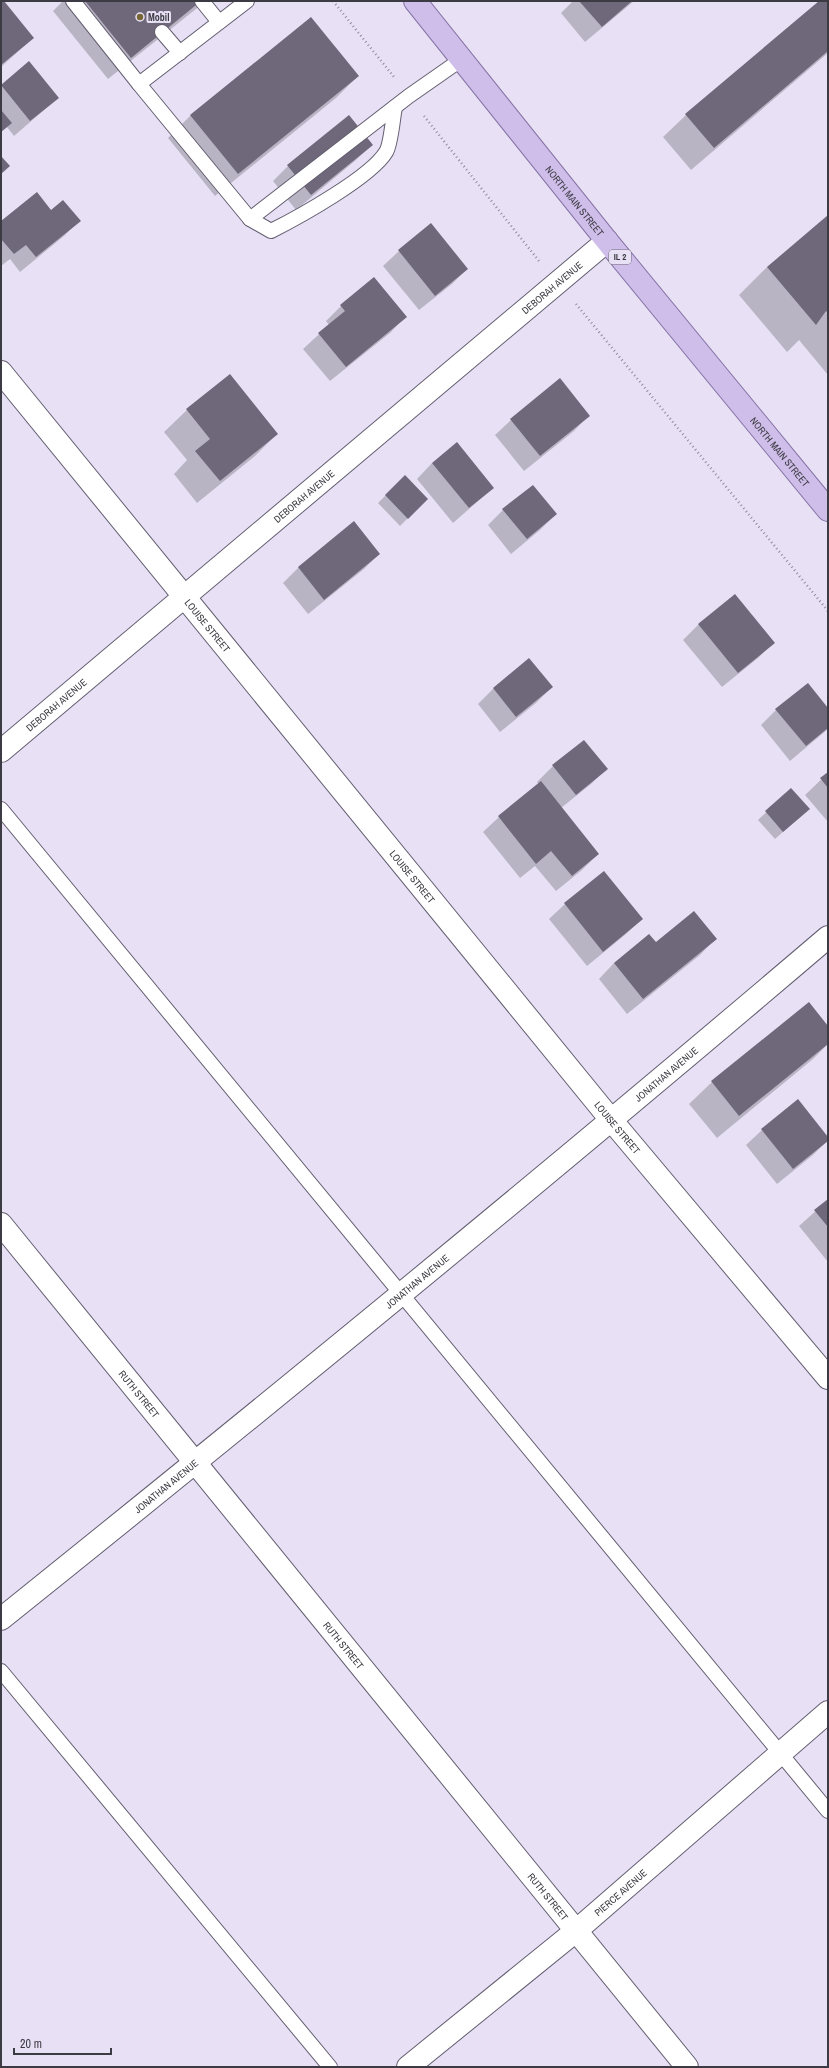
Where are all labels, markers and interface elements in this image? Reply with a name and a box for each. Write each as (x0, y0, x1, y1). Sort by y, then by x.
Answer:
place label: Mobil (148, 11, 169, 24)
marker: Mobil (135, 12, 145, 22)
street label: NORTH MAIN STREET (542, 163, 607, 239)
road number: IL 2 (609, 250, 631, 264)
street label: DEBORAH AVENUE (519, 258, 585, 317)
street label: NORTH MAIN STREET (747, 414, 812, 490)
street label: DEBORAH AVENUE (271, 467, 337, 526)
street label: LOUISE STREET (182, 596, 233, 655)
street label: DEBORAH AVENUE (23, 676, 90, 734)
street label: LOUISE STREET (387, 848, 438, 906)
street label: JONATHAN AVENUE (632, 1044, 701, 1105)
street label: LOUISE STREET (591, 1099, 643, 1157)
street label: JONATHAN AVENUE (383, 1251, 452, 1311)
street label: RUTH STREET (116, 1368, 162, 1421)
street label: JONATHAN AVENUE (132, 1457, 201, 1516)
street label: RUTH STREET (320, 1619, 367, 1672)
street label: PIERCE AVENUE (592, 1866, 650, 1919)
street label: RUTH STREET (525, 1870, 571, 1923)
scale bar (14, 2030, 111, 2056)
text: 20 m (20, 2036, 42, 2052)

